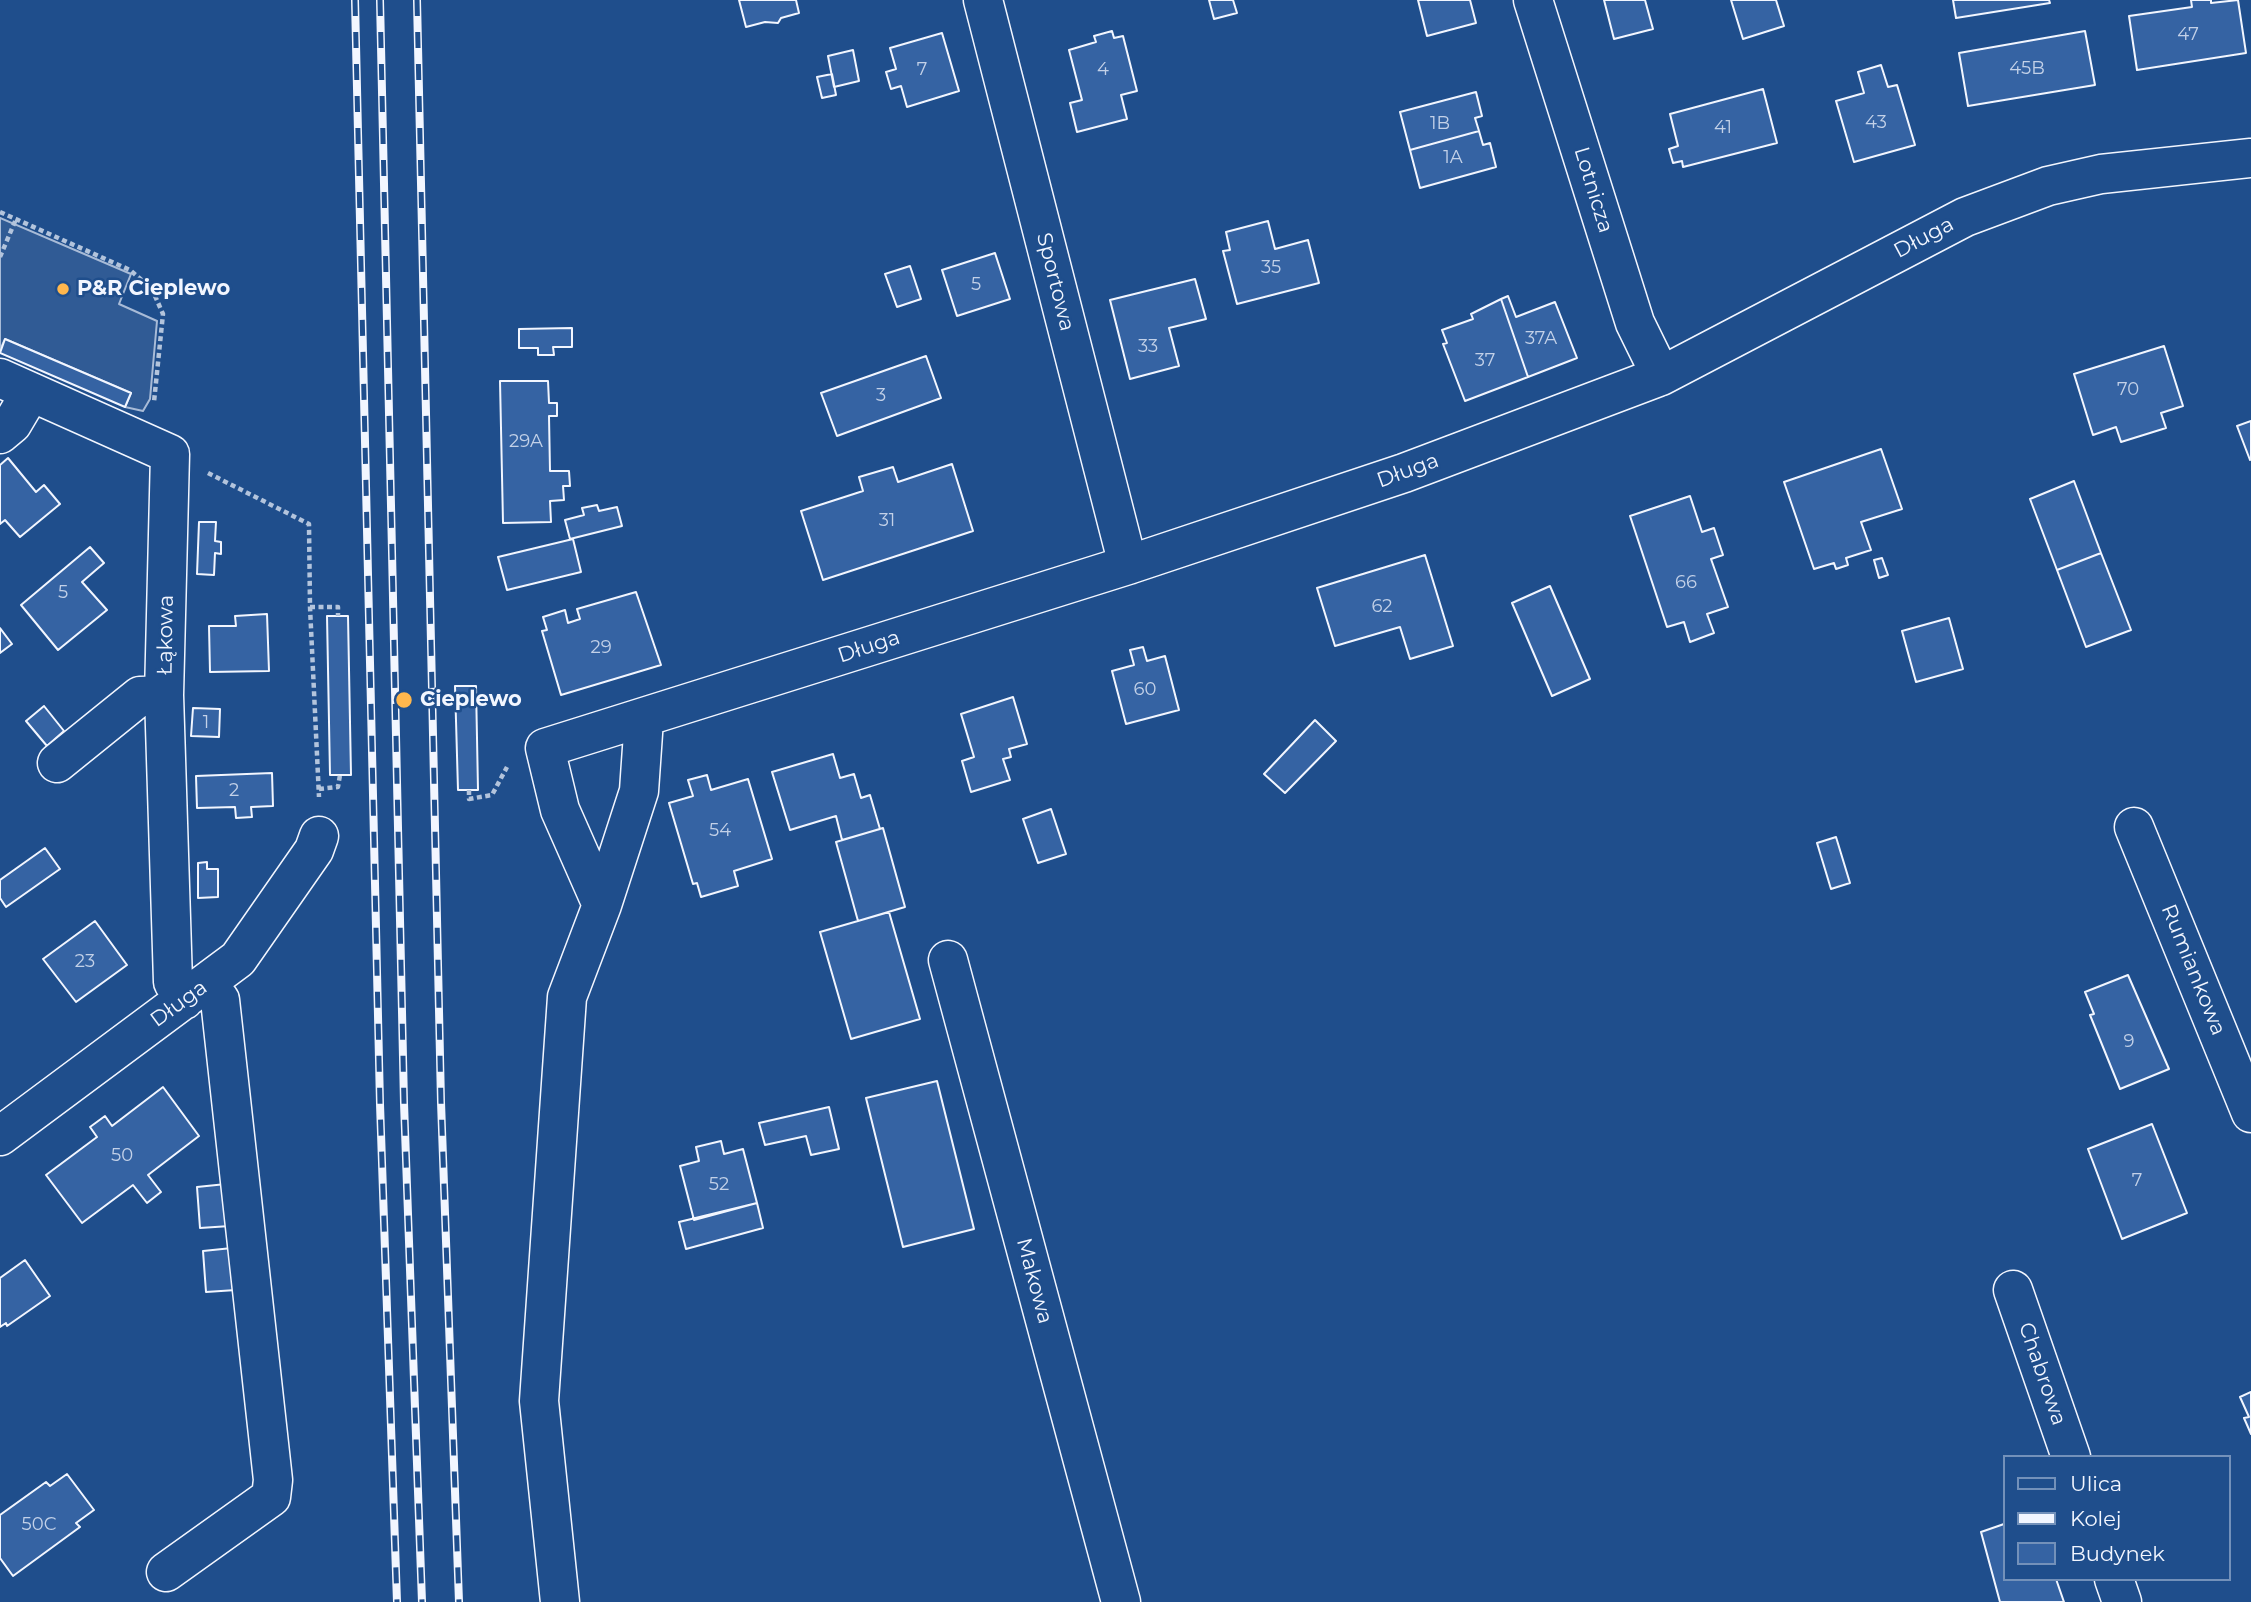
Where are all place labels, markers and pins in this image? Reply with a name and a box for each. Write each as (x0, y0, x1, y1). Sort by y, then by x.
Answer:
place label: P&R Cieplewo (77, 276, 230, 302)
marker: P&R Cieplewo (55, 281, 71, 297)
place label: Cieplewo (420, 687, 522, 713)
marker: Cieplewo (394, 690, 414, 710)

